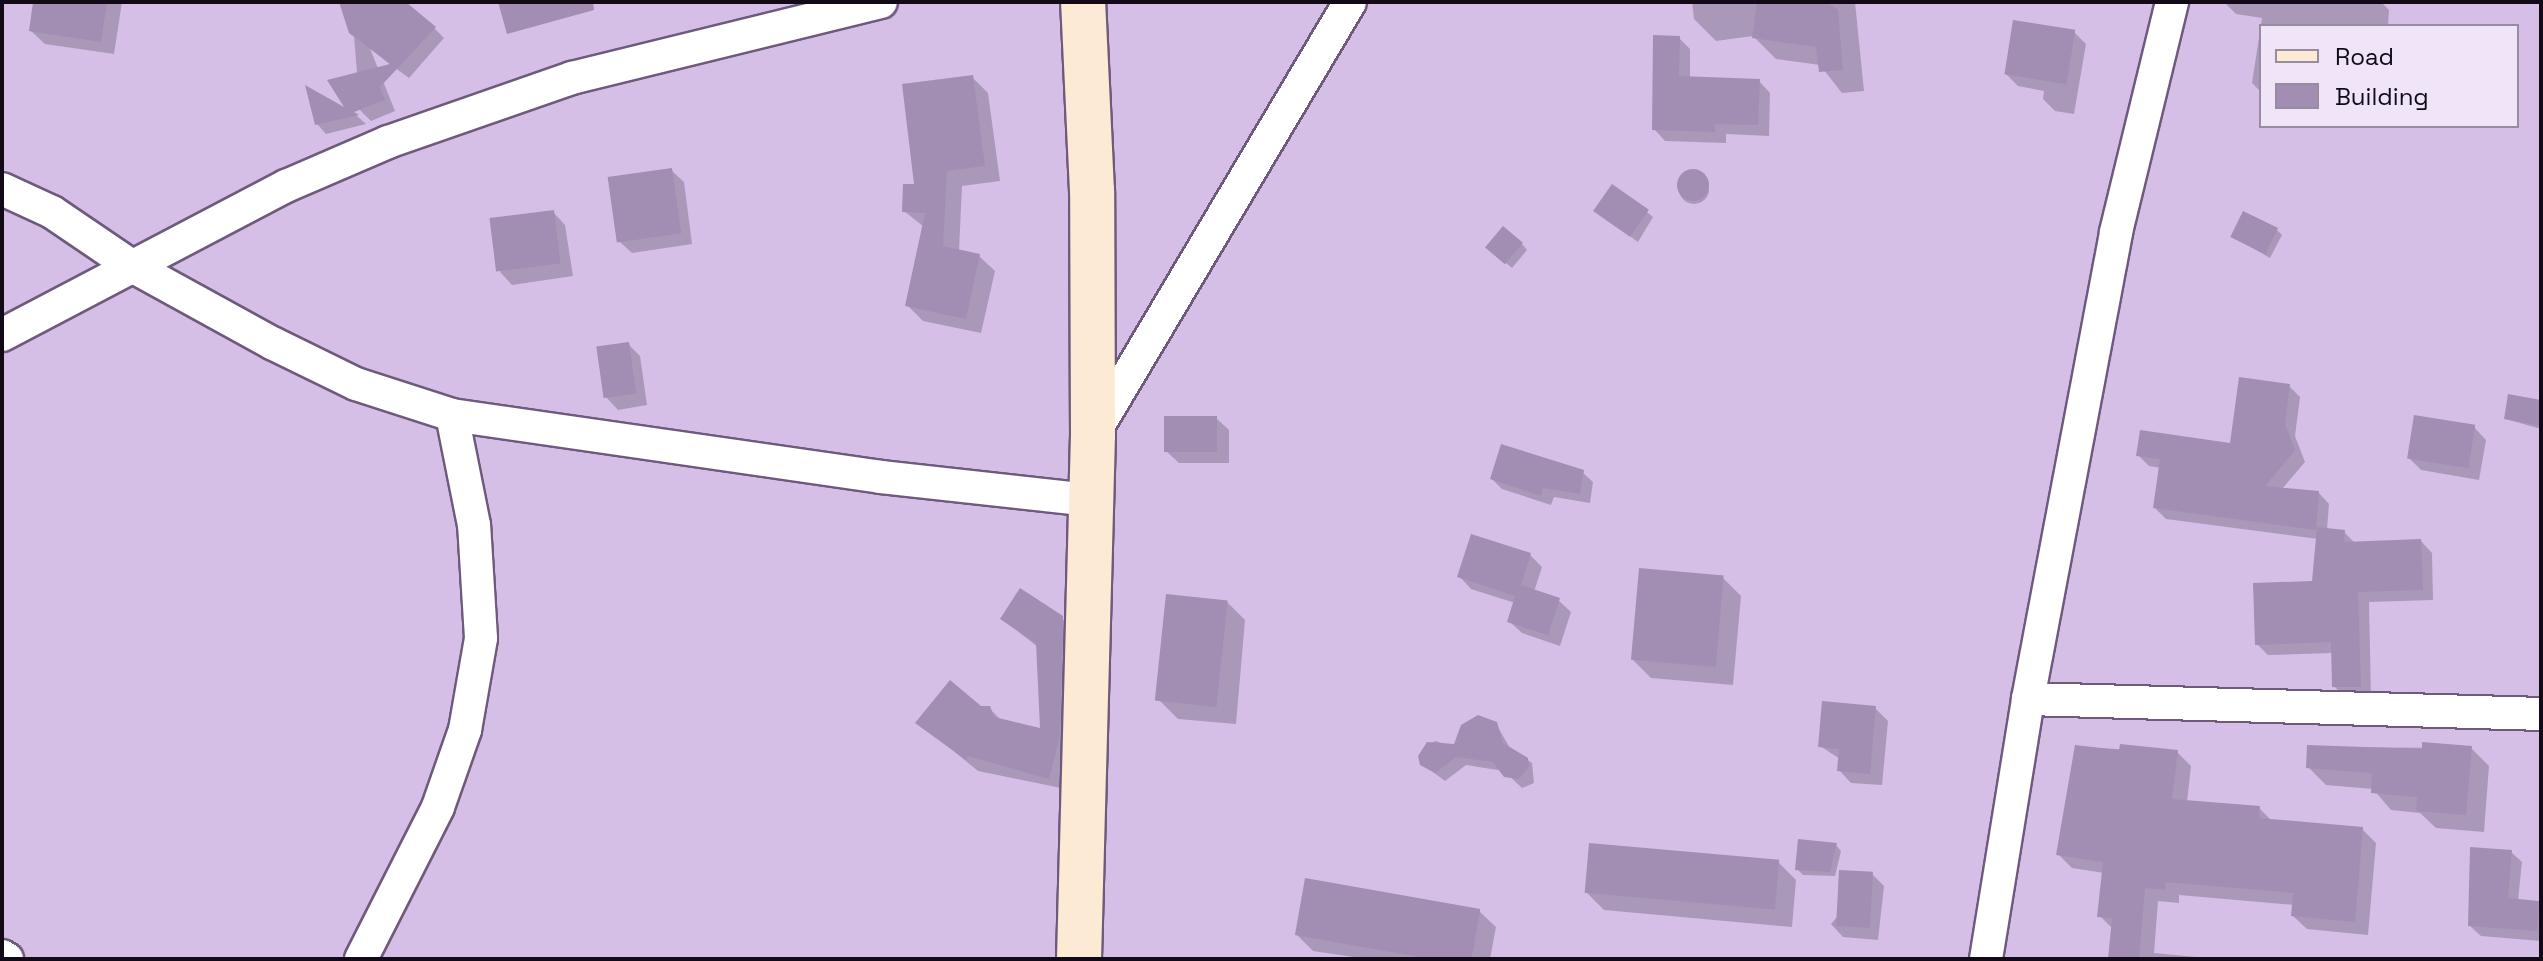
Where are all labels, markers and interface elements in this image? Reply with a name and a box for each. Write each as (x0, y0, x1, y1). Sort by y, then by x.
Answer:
legend (2259, 24, 2519, 128)
text: Road (2335, 41, 2394, 72)
text: Building (2335, 81, 2429, 112)

